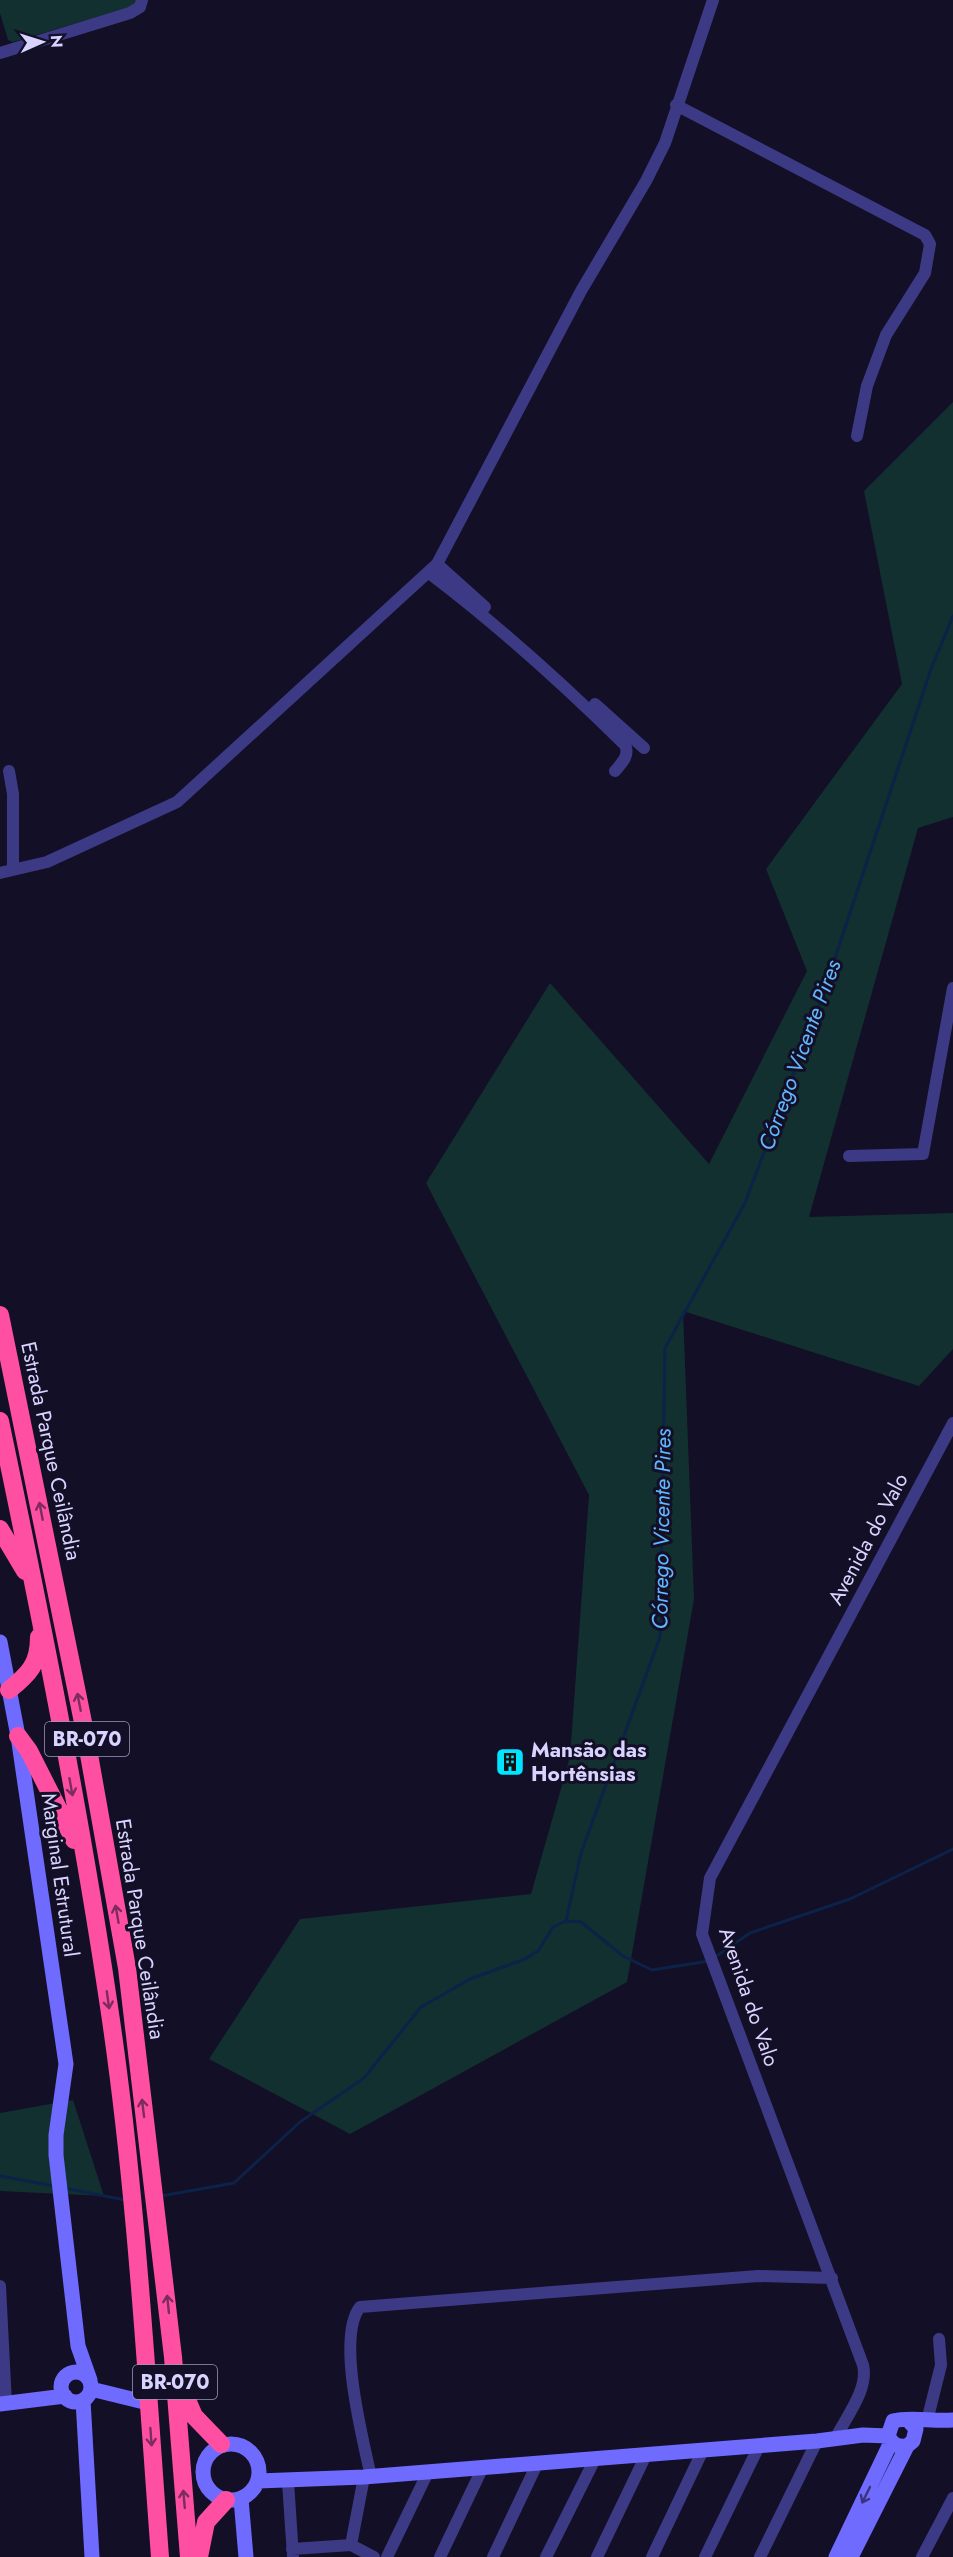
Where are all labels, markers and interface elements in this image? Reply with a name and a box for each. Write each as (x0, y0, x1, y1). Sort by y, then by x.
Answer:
north arrow (12, 12, 72, 72)
text: N (45, 34, 68, 48)
water label: Córrego Vicente Pires (750, 955, 848, 1155)
street label: Estrada Parque Ceilândia (13, 1339, 89, 1563)
water label: Córrego Vicente Pires (643, 1428, 679, 1630)
street label: Avenida do Valo (821, 1468, 915, 1610)
one-way arrow (35, 1501, 46, 1521)
one-way arrow (73, 1693, 84, 1712)
road number: BR-070 (45, 1722, 129, 1756)
place label: Mansão das Hortênsias (531, 1735, 647, 1789)
building icon: Mansão das Hortênsias (494, 1746, 526, 1778)
one-way arrow (66, 1777, 77, 1797)
street label: Marginal Estrutural (34, 1791, 86, 1959)
street label: Estrada Parque Ceilândia (108, 1817, 172, 2041)
one-way arrow (112, 1905, 123, 1925)
street label: Avenida do Valo (711, 1923, 787, 2071)
one-way arrow (102, 1990, 113, 2010)
one-way arrow (137, 2098, 148, 2118)
one-way arrow (162, 2295, 173, 2315)
road number: BR-070 (133, 2365, 217, 2399)
one-way arrow (146, 2427, 157, 2447)
one-way arrow (859, 2485, 871, 2503)
one-way arrow (178, 2489, 189, 2509)

